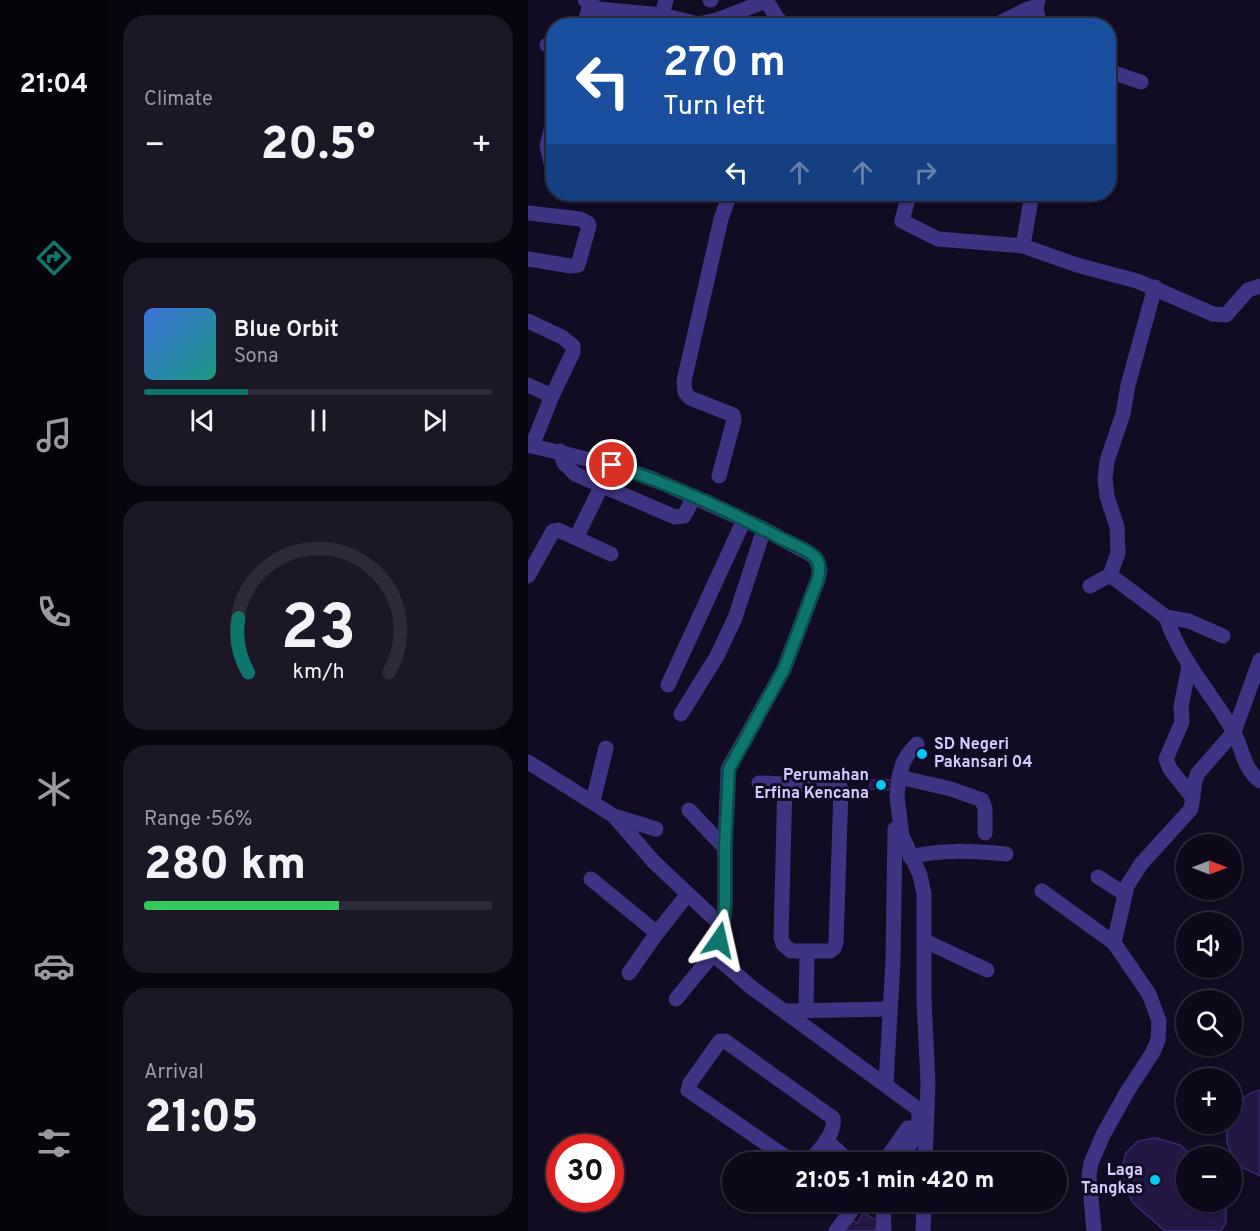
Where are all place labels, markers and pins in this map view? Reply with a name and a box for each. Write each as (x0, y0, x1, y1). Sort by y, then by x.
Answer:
pin (586, 439, 637, 490)
place label: SD Negeri Pakansari 04 (934, 735, 1033, 773)
marker: SD Negeri Pakansari 04 (915, 747, 929, 761)
place label: Perumahan Erfina Kencana (754, 766, 869, 804)
marker: Perumahan Erfina Kencana (874, 778, 888, 792)
place label: Laga Tangkas (1081, 1161, 1143, 1199)
marker: Laga Tangkas (1148, 1173, 1162, 1187)

